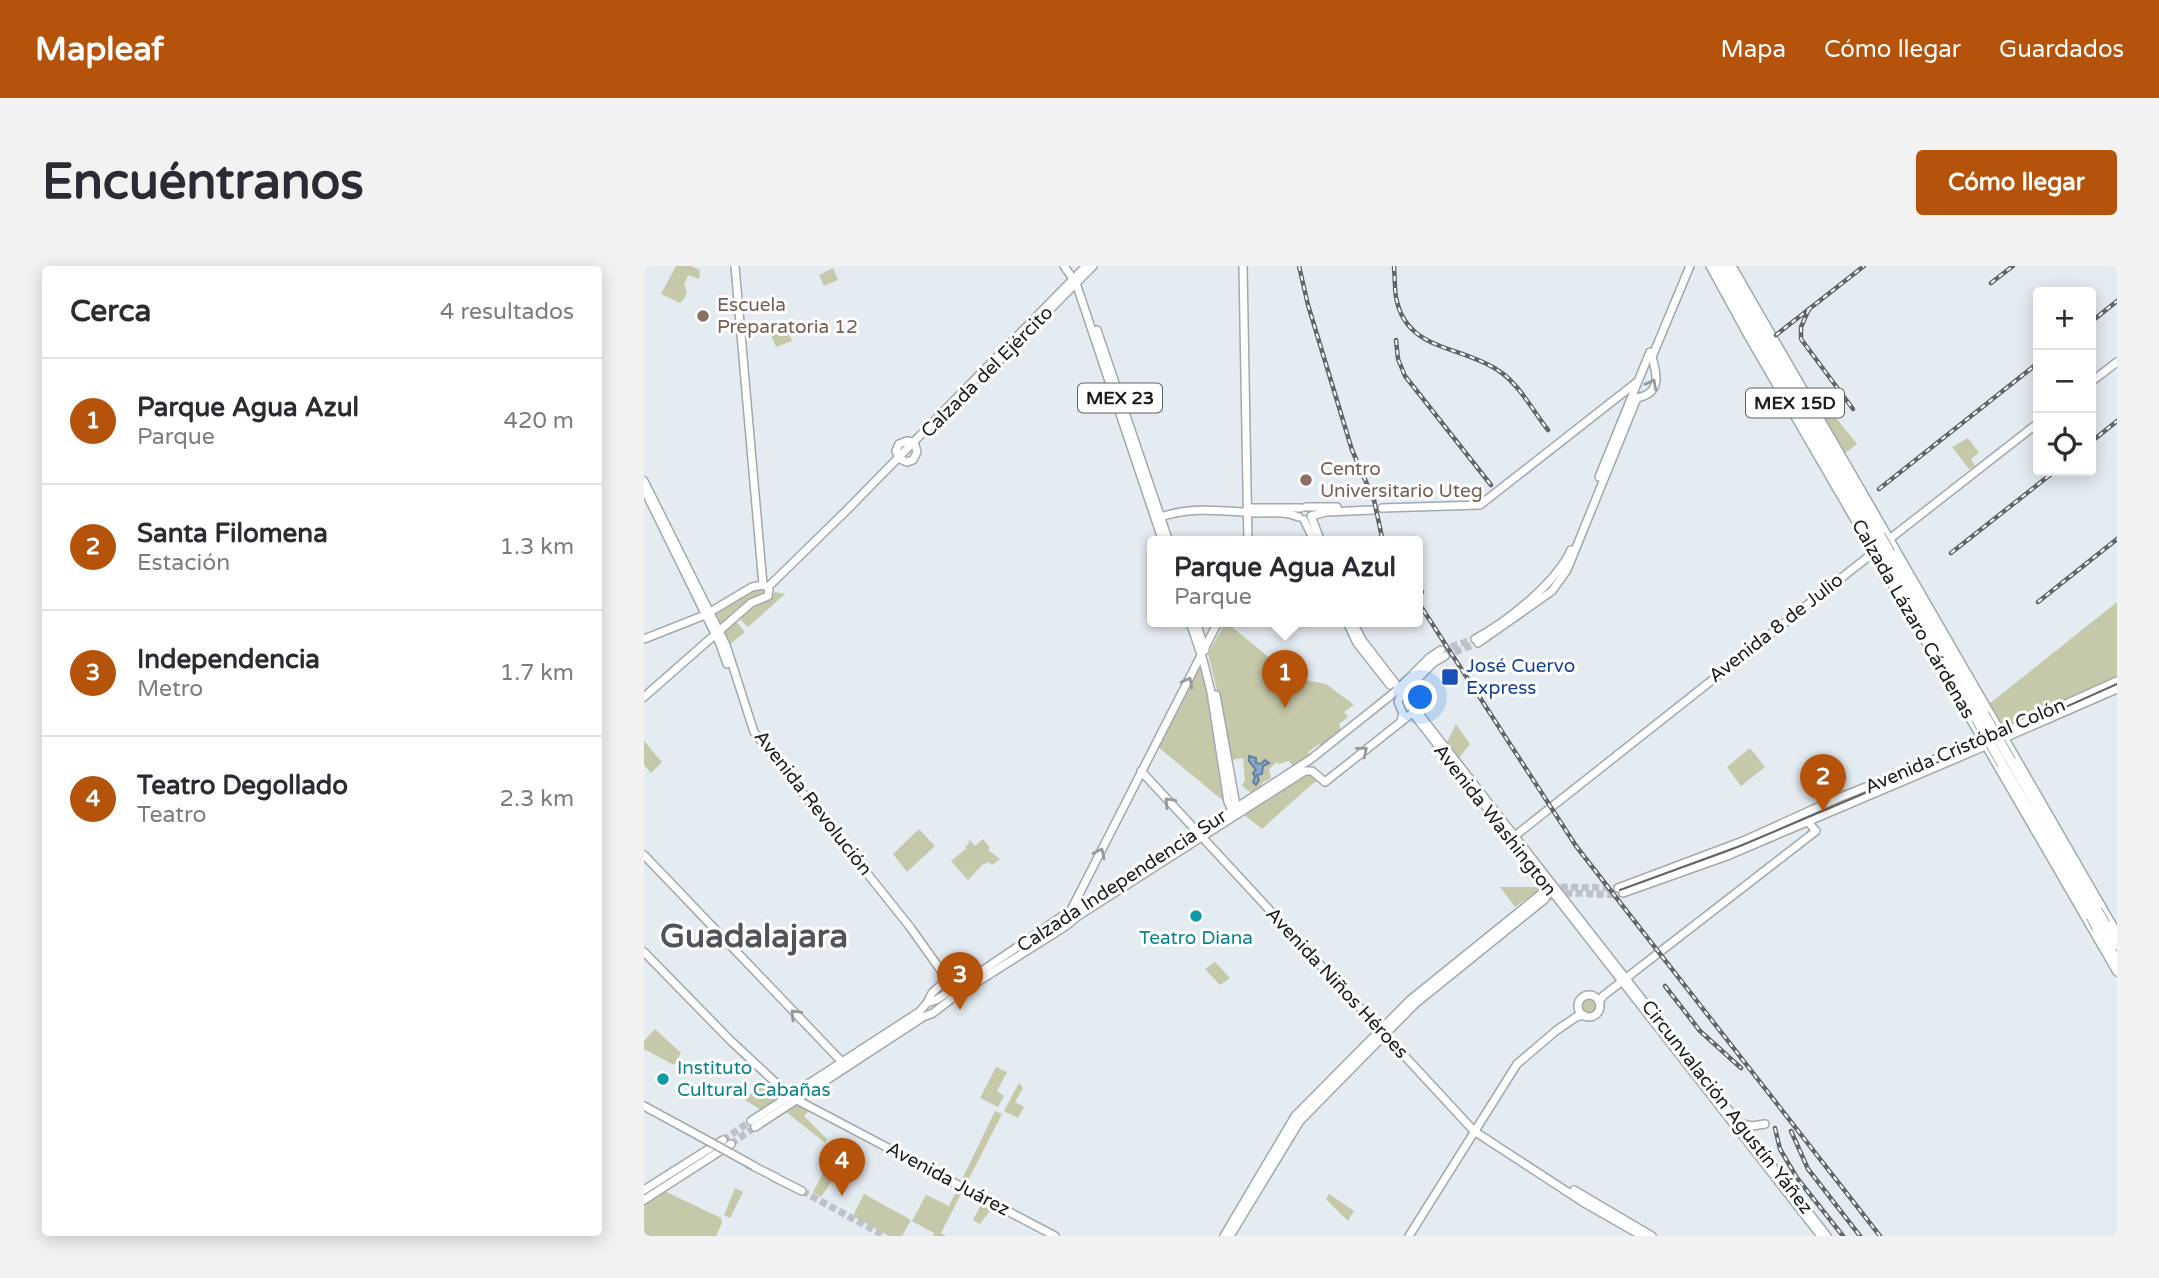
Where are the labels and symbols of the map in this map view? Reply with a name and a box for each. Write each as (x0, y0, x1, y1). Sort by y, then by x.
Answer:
place label: Escuela Preparatoria 12 (717, 294, 858, 338)
street label: Calzada del Ejército (917, 302, 1057, 442)
marker: Escuela Preparatoria 12 (695, 308, 711, 324)
one-way arrow (1644, 379, 1657, 392)
road number: MEX 23 (1078, 384, 1162, 412)
road number: MEX 15D (1746, 388, 1844, 418)
place label: Centro Universitario Uteg (1320, 458, 1483, 502)
marker: Centro Universitario Uteg (1298, 472, 1314, 488)
street label: Calzada Lázaro Cárdenas (1847, 515, 1979, 723)
street label: Avenida 8 de Julio (1705, 569, 1847, 687)
pin: 1 (1262, 650, 1308, 708)
place label: José Cuervo Express (1466, 655, 1575, 699)
marker: José Cuervo Express (1440, 667, 1460, 687)
one-way arrow (1180, 677, 1193, 689)
your location (1403, 680, 1437, 714)
street label: Avenida Cristóbal Colón (1861, 694, 2069, 798)
street label: Avenida Revolución (750, 726, 876, 880)
street label: Avenida Washington (1429, 740, 1561, 900)
one-way arrow (1355, 747, 1368, 759)
pin: 2 (1800, 754, 1846, 812)
one-way arrow (1165, 797, 1177, 810)
street label: Calzada Independencia Sur (1013, 805, 1231, 957)
one-way arrow (1091, 848, 1105, 860)
street label: Avenida Niños Héroes (1261, 903, 1413, 1063)
marker: Teatro Diana (1188, 908, 1204, 924)
district label: Guadalajara (660, 917, 848, 956)
place label: Teatro Diana (1139, 927, 1253, 949)
pin: 3 (937, 952, 983, 1010)
street label: Circunvalación Agustín Yáñez (1637, 996, 1817, 1218)
one-way arrow (790, 1009, 803, 1022)
place label: Instituto Cultural Cabañas (677, 1057, 831, 1101)
marker: Instituto Cultural Cabañas (655, 1071, 671, 1087)
street label: Avenida Juárez (883, 1137, 1013, 1221)
pin: 4 (819, 1138, 865, 1196)

